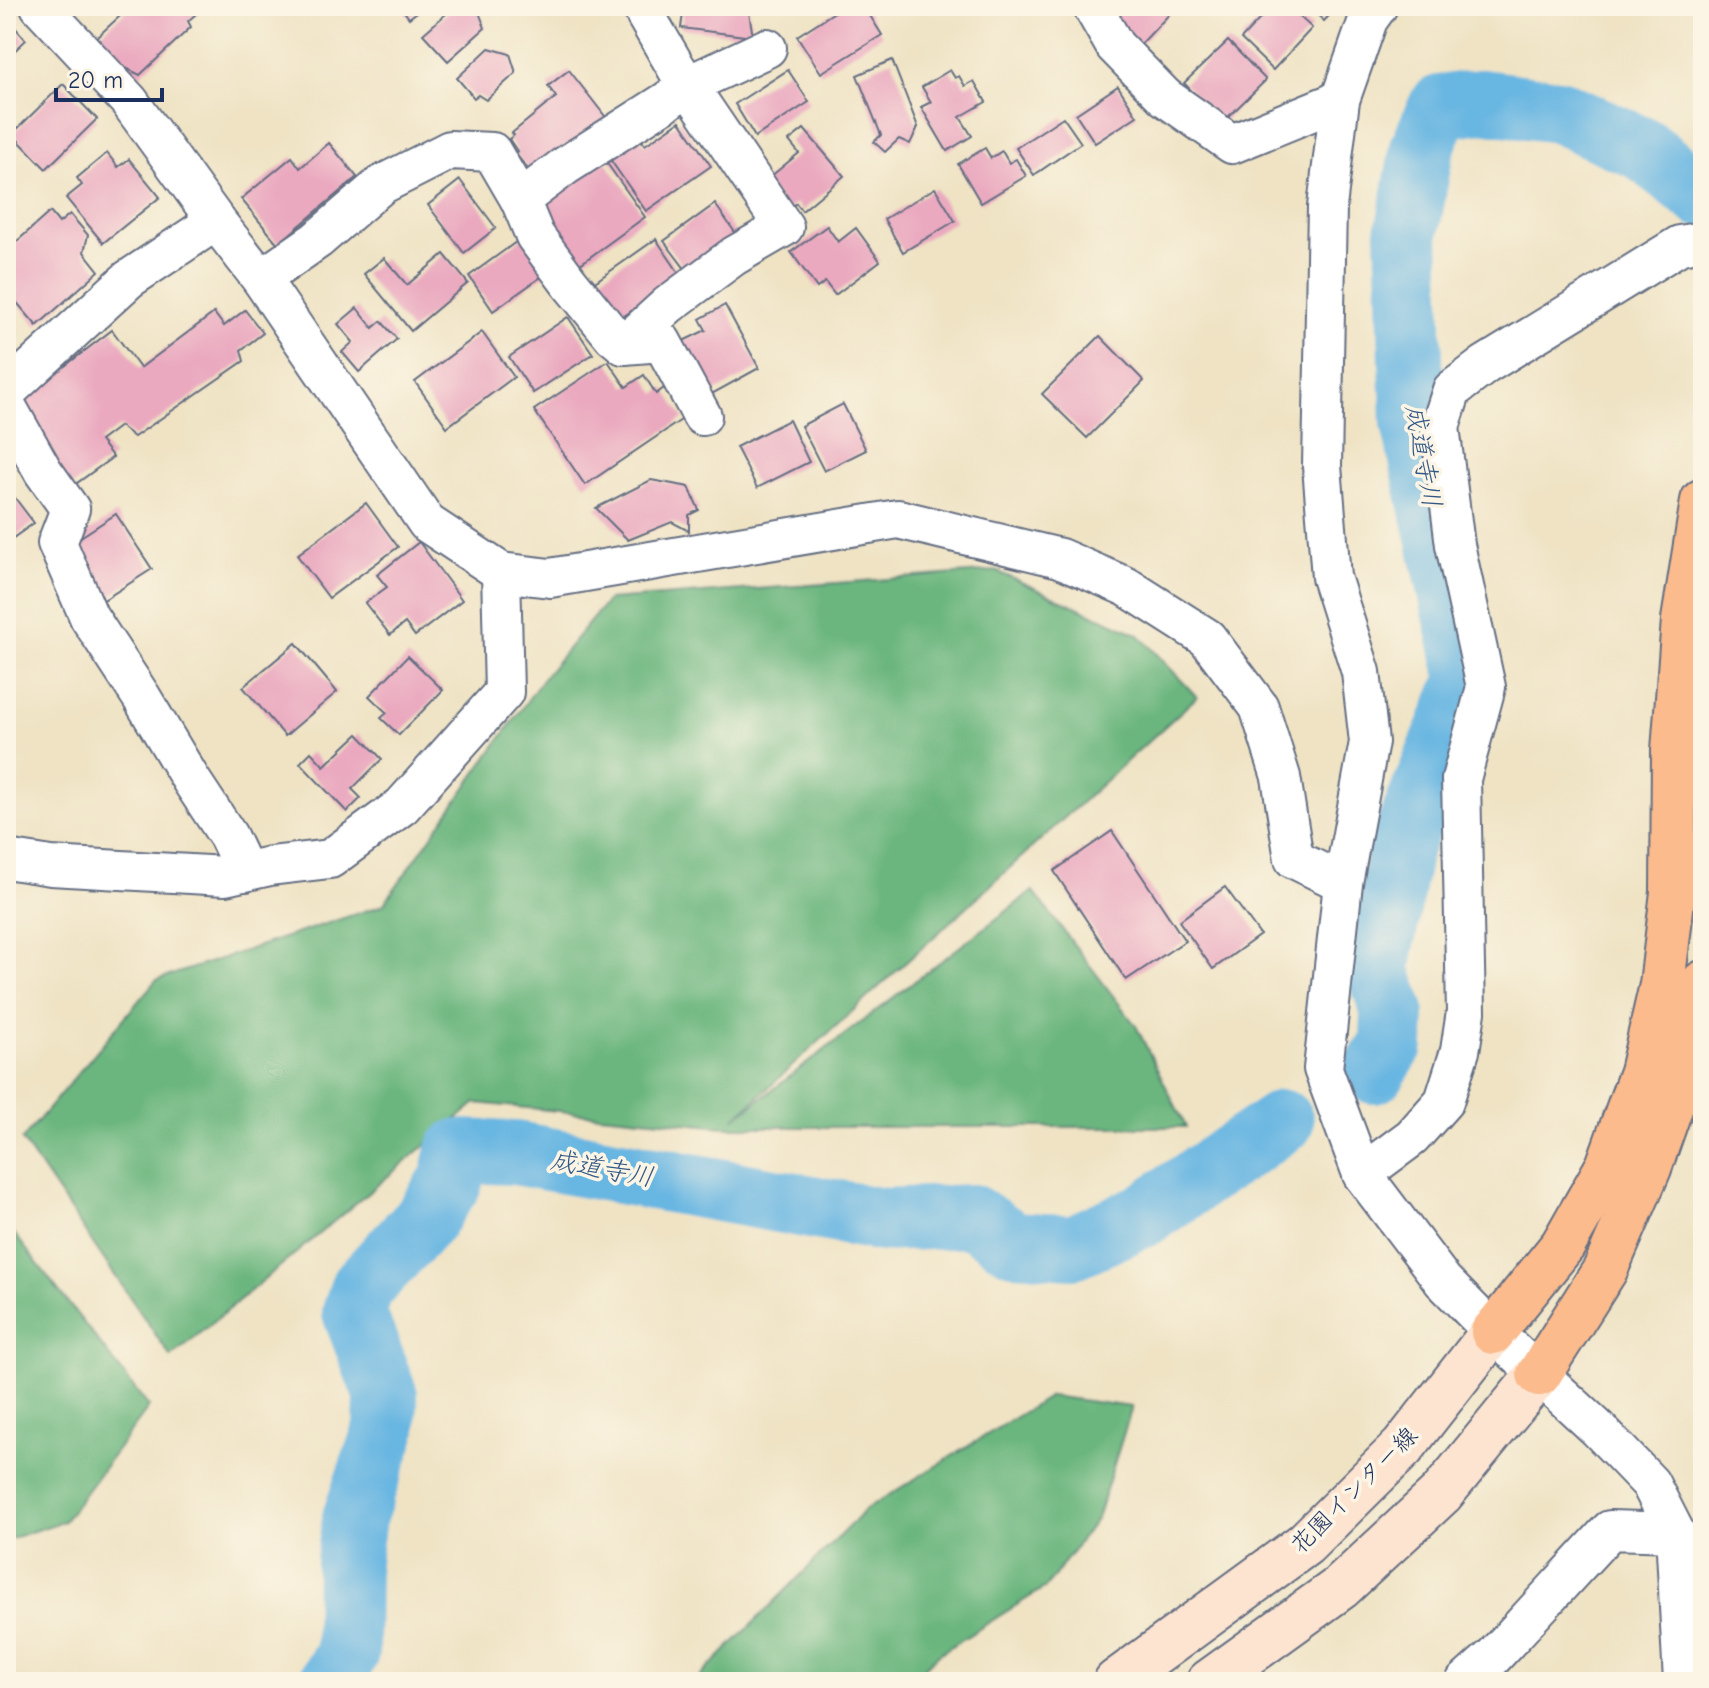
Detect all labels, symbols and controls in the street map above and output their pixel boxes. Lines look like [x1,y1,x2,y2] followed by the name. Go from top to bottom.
[56,52,162,102] scale bar
[68,66,123,94] text: 20 m
[1399,402,1447,510] water label: 成道寺川
[548,1145,656,1193] water label: 成道寺川
[1285,1421,1423,1559] street label: 花園インター線

